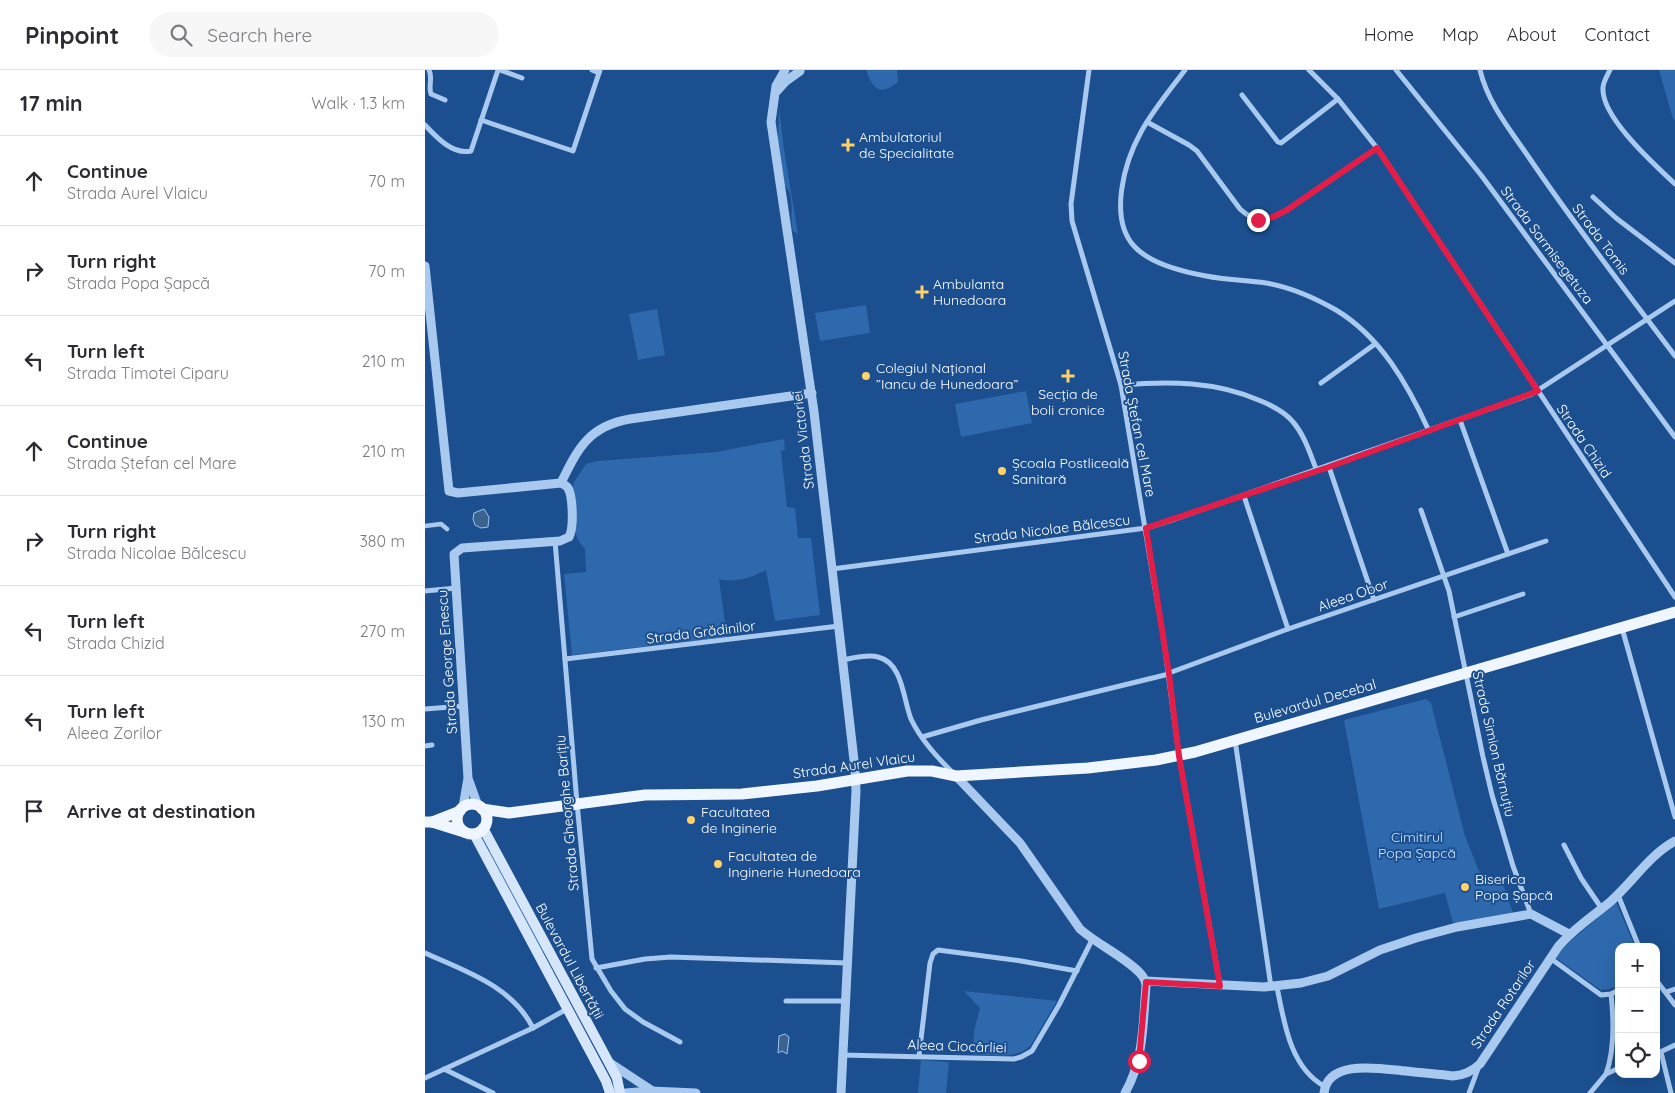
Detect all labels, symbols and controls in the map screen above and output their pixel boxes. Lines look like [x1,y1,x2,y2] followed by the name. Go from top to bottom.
[149,12,499,57] search box
[25,20,119,50] text: Pinpoint
[167,21,195,49] icon: search
[207,23,312,47] text: Search here
[1364,23,1414,46] text: Home
[1442,23,1479,46] text: Map
[1507,23,1557,46] text: About
[1585,23,1650,46] text: Contact
[20,90,82,116] text: 17 min
[311,93,405,113] text: Walk · 1.3 km
[859,128,954,162] place label: Ambulatoriul de Specialitate
[841,138,855,152] marker: Ambulatoriul de Specialitate
[67,159,148,183] text: Continue
[20,167,48,195] icon: ahead
[368,171,405,191] text: 70 m
[1497,182,1597,308] street label: Strada Sarmisegetuza
[67,183,208,203] text: Strada Aurel Vlaicu
[1568,200,1634,278] street label: Strada Tomis
[1247,209,1270,232] route end
[67,249,156,273] text: Turn right
[20,257,48,285] icon: right
[368,261,405,281] text: 70 m
[67,273,210,293] text: Strada Popa Șapcă
[933,275,1006,309] place label: Ambulanta Hunedoara
[915,285,929,299] marker: Ambulanta Hunedoara
[67,339,145,363] text: Turn left
[20,347,48,375] icon: left
[1114,350,1160,499] street label: Strada Ștefan cel Mare
[362,351,405,371] text: 210 m
[876,359,1018,393] place label: Colegiul Național ”Iancu de Hunedoara”
[67,363,229,383] text: Strada Timotei Ciparu
[1061,369,1075,383] marker: Secția de boli cronice
[860,370,872,382] marker: Colegiul Național ”Iancu de Hunedoara”
[1031,385,1105,419] place label: Secția de boli cronice
[788,390,818,490] street label: Strada Victoriei
[1553,401,1615,481] street label: Strada Chizid
[67,429,148,453] text: Continue
[20,437,48,465] icon: ahead
[362,441,405,461] text: 210 m
[67,453,236,473] text: Strada Ștefan cel Mare
[1012,454,1129,488] place label: Școala Postliceală Sanitară
[996,465,1008,477] marker: Școala Postliceală Sanitară
[973,510,1131,548] street label: Strada Nicolae Bălcescu
[67,519,156,543] text: Turn right
[20,527,48,555] icon: right
[359,531,405,551] text: 380 m
[67,543,247,563] text: Strada Nicolae Bălcescu
[1315,574,1391,615] street label: Aleea Obor
[433,589,461,735] street label: Strada George Enescu
[67,609,145,633] text: Turn left
[645,616,757,648] street label: Strada Grădinilor
[20,617,48,645] icon: left
[360,621,405,641] text: 270 m
[67,633,165,653] text: Strada Chizid
[1468,669,1520,819] street label: Strada Simion Bărnuțiu
[1252,675,1378,727] street label: Bulevardul Decebal
[67,699,145,723] text: Turn left
[20,707,48,735] icon: left
[362,711,405,731] text: 130 m
[67,723,162,743] text: Aleea Zorilor
[551,734,583,892] street label: Strada Gheorghe Barițiu
[792,748,916,782] street label: Strada Aurel Vlaicu
[20,797,48,825] icon: arrive
[67,799,256,823] text: Arrive at destination
[701,803,777,837] place label: Facultatea de Inginerie
[685,814,697,826] marker: Facultatea de Inginerie
[1378,828,1456,862] park label: Cimitirul Popa Șapcă
[728,847,861,881] place label: Facultatea de Inginerie Hunedoara
[712,858,724,870] marker: Facultatea de Inginerie Hunedoara
[1475,870,1553,904] place label: Biserica Popa Șapcă
[1459,881,1471,893] marker: Biserica Popa Șapcă
[532,900,608,1022] street label: Bulevardul Libertății
[1615,943,1660,1078] map controls
[1615,943,1660,988] button: +
[1467,956,1540,1052] street label: Strada Rotarilor
[1615,988,1660,1033] button: −
[1615,1033,1660,1078] button: locate
[907,1035,1007,1057] street label: Aleea Ciocârliei
[1128,1050,1151,1073] route start

